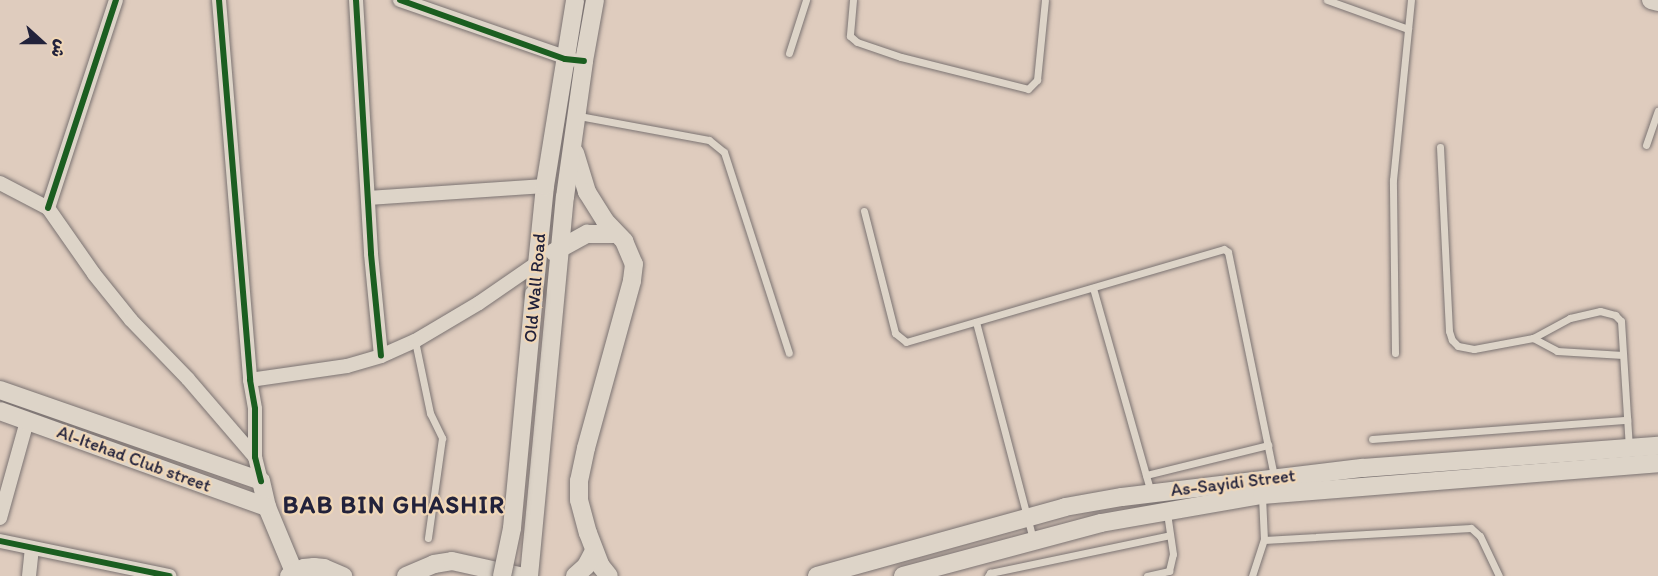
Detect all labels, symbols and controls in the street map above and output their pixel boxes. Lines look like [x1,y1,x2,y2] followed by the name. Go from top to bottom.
[12,12,72,72] north arrow
[47,37,71,60] text: ش
[519,233,551,343] street label: Old Wall Road
[54,421,214,497] street label: Al-Itehad Club street
[1170,465,1296,501] street label: As-Sayidi Street
[284,491,504,519] district label: BAB BIN GHASHIR

